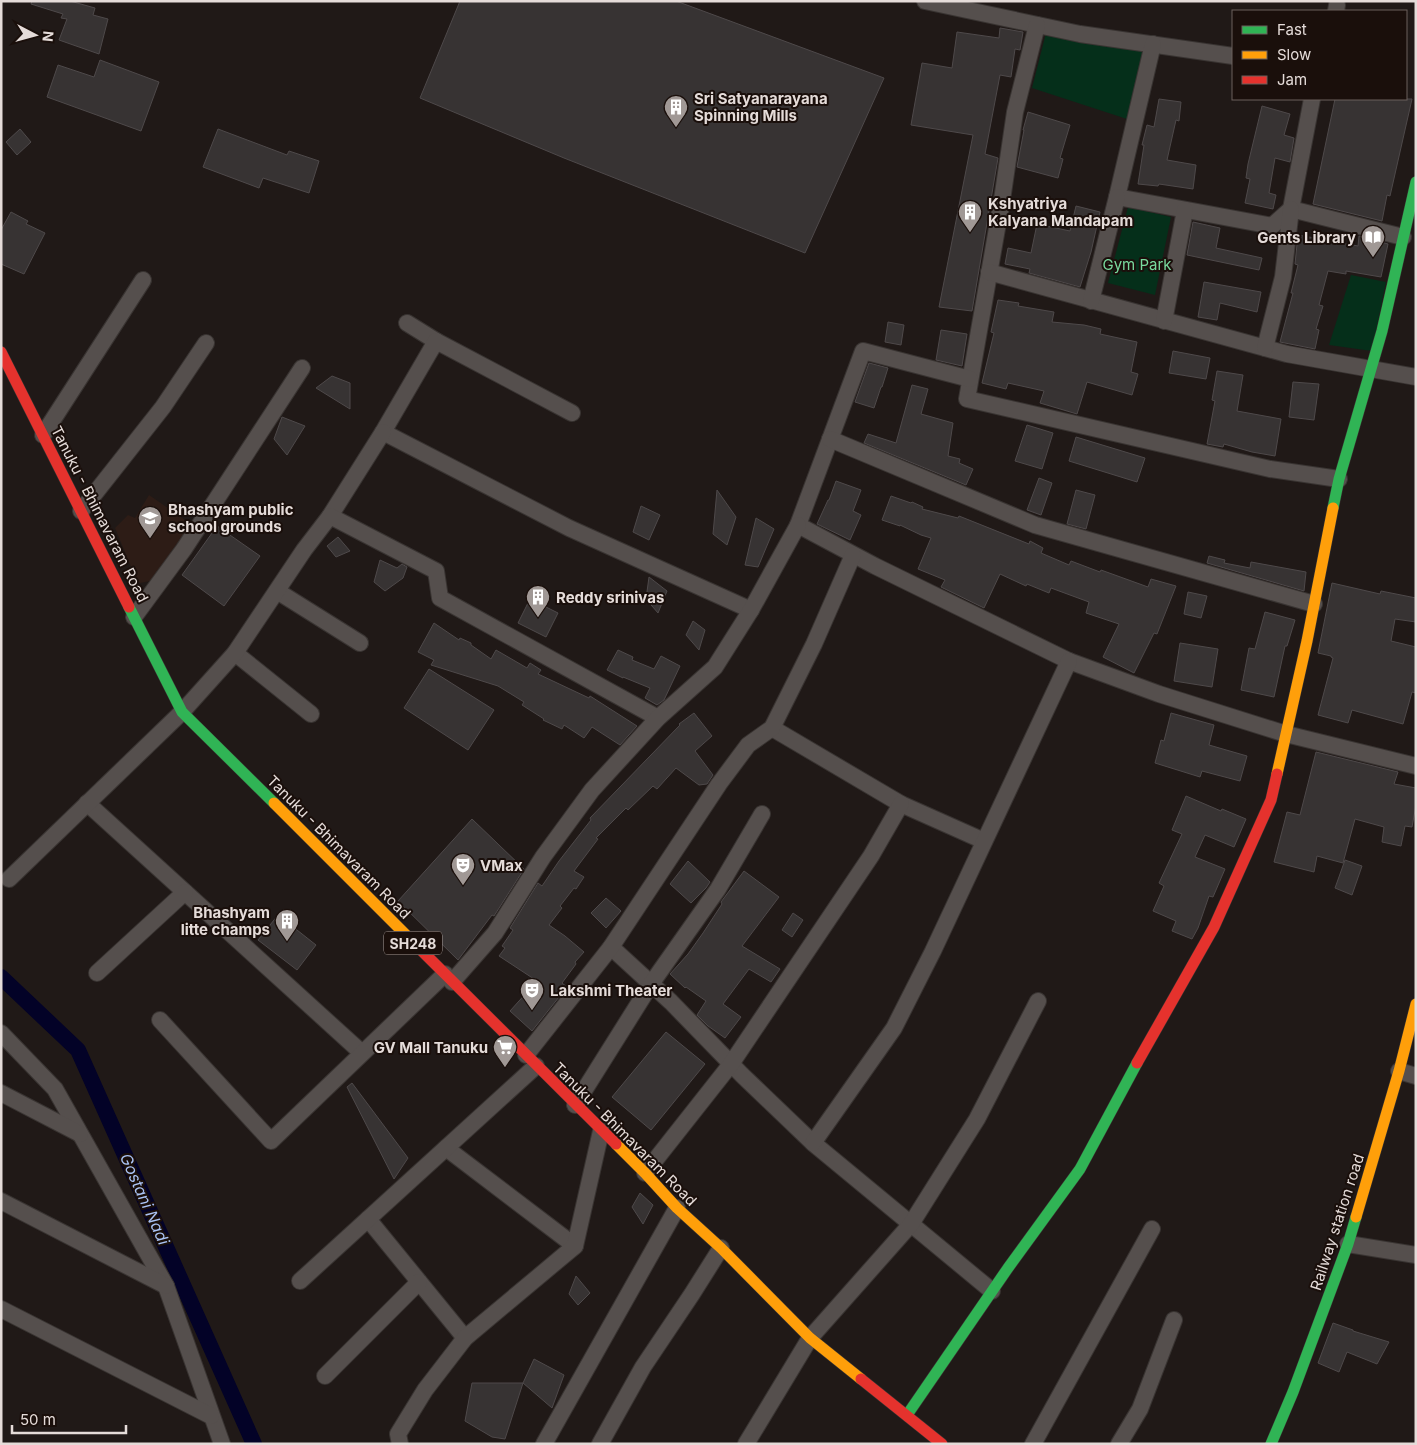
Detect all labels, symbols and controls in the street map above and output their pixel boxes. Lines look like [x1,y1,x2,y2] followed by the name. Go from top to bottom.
[10,10,60,60] north arrow
[1232,10,1407,100] legend
[1277,20,1307,39] text: Fast
[39,30,57,43] text: N
[1277,45,1311,64] text: Slow
[1277,70,1307,89] text: Jam
[694,89,828,125] place label: Sri Satyanarayana Spinning Mills
[663,94,689,128] building icon: Sri Satyanarayana Spinning Mills
[988,194,1133,230] place label: Kshyatriya Kalyana Mandapam
[957,199,983,233] building icon: Kshyatriya Kalyana Mandapam
[1360,224,1386,258] library icon: Gents Library
[1257,228,1356,247] place label: Gents Library
[1102,255,1172,274] park label: Gym Park
[47,423,153,605] street label: Tanuku - Bhimavaram Road
[168,500,294,536] place label: Bhashyam public school grounds
[137,505,163,539] school or university icon: Bhashyam public school grounds
[525,584,551,618] building icon: Reddy srinivas
[556,588,664,607] place label: Reddy srinivas
[263,771,415,923] street label: Tanuku - Bhimavaram Road
[450,852,476,886] theatre icon: VMax
[480,856,523,875] place label: VMax
[181,903,270,939] place label: Bhashyam litte champs
[274,908,300,942] building icon: Bhashyam litte champs
[384,931,442,954] road number: SH248
[519,977,545,1011] theatre icon: Lakshmi Theater
[550,981,672,1000] place label: Lakshmi Theater
[492,1034,518,1068] supermarket icon: GV Mall Tanuku
[374,1038,488,1057] place label: GV Mall Tanuku
[549,1058,701,1210] street label: Tanuku - Bhimavaram Road
[116,1150,175,1249] water label: Gostani Nadi
[1306,1151,1368,1293] street label: Railway station road
[12,1402,126,1434] scale bar
[20,1410,56,1429] text: 50 m

